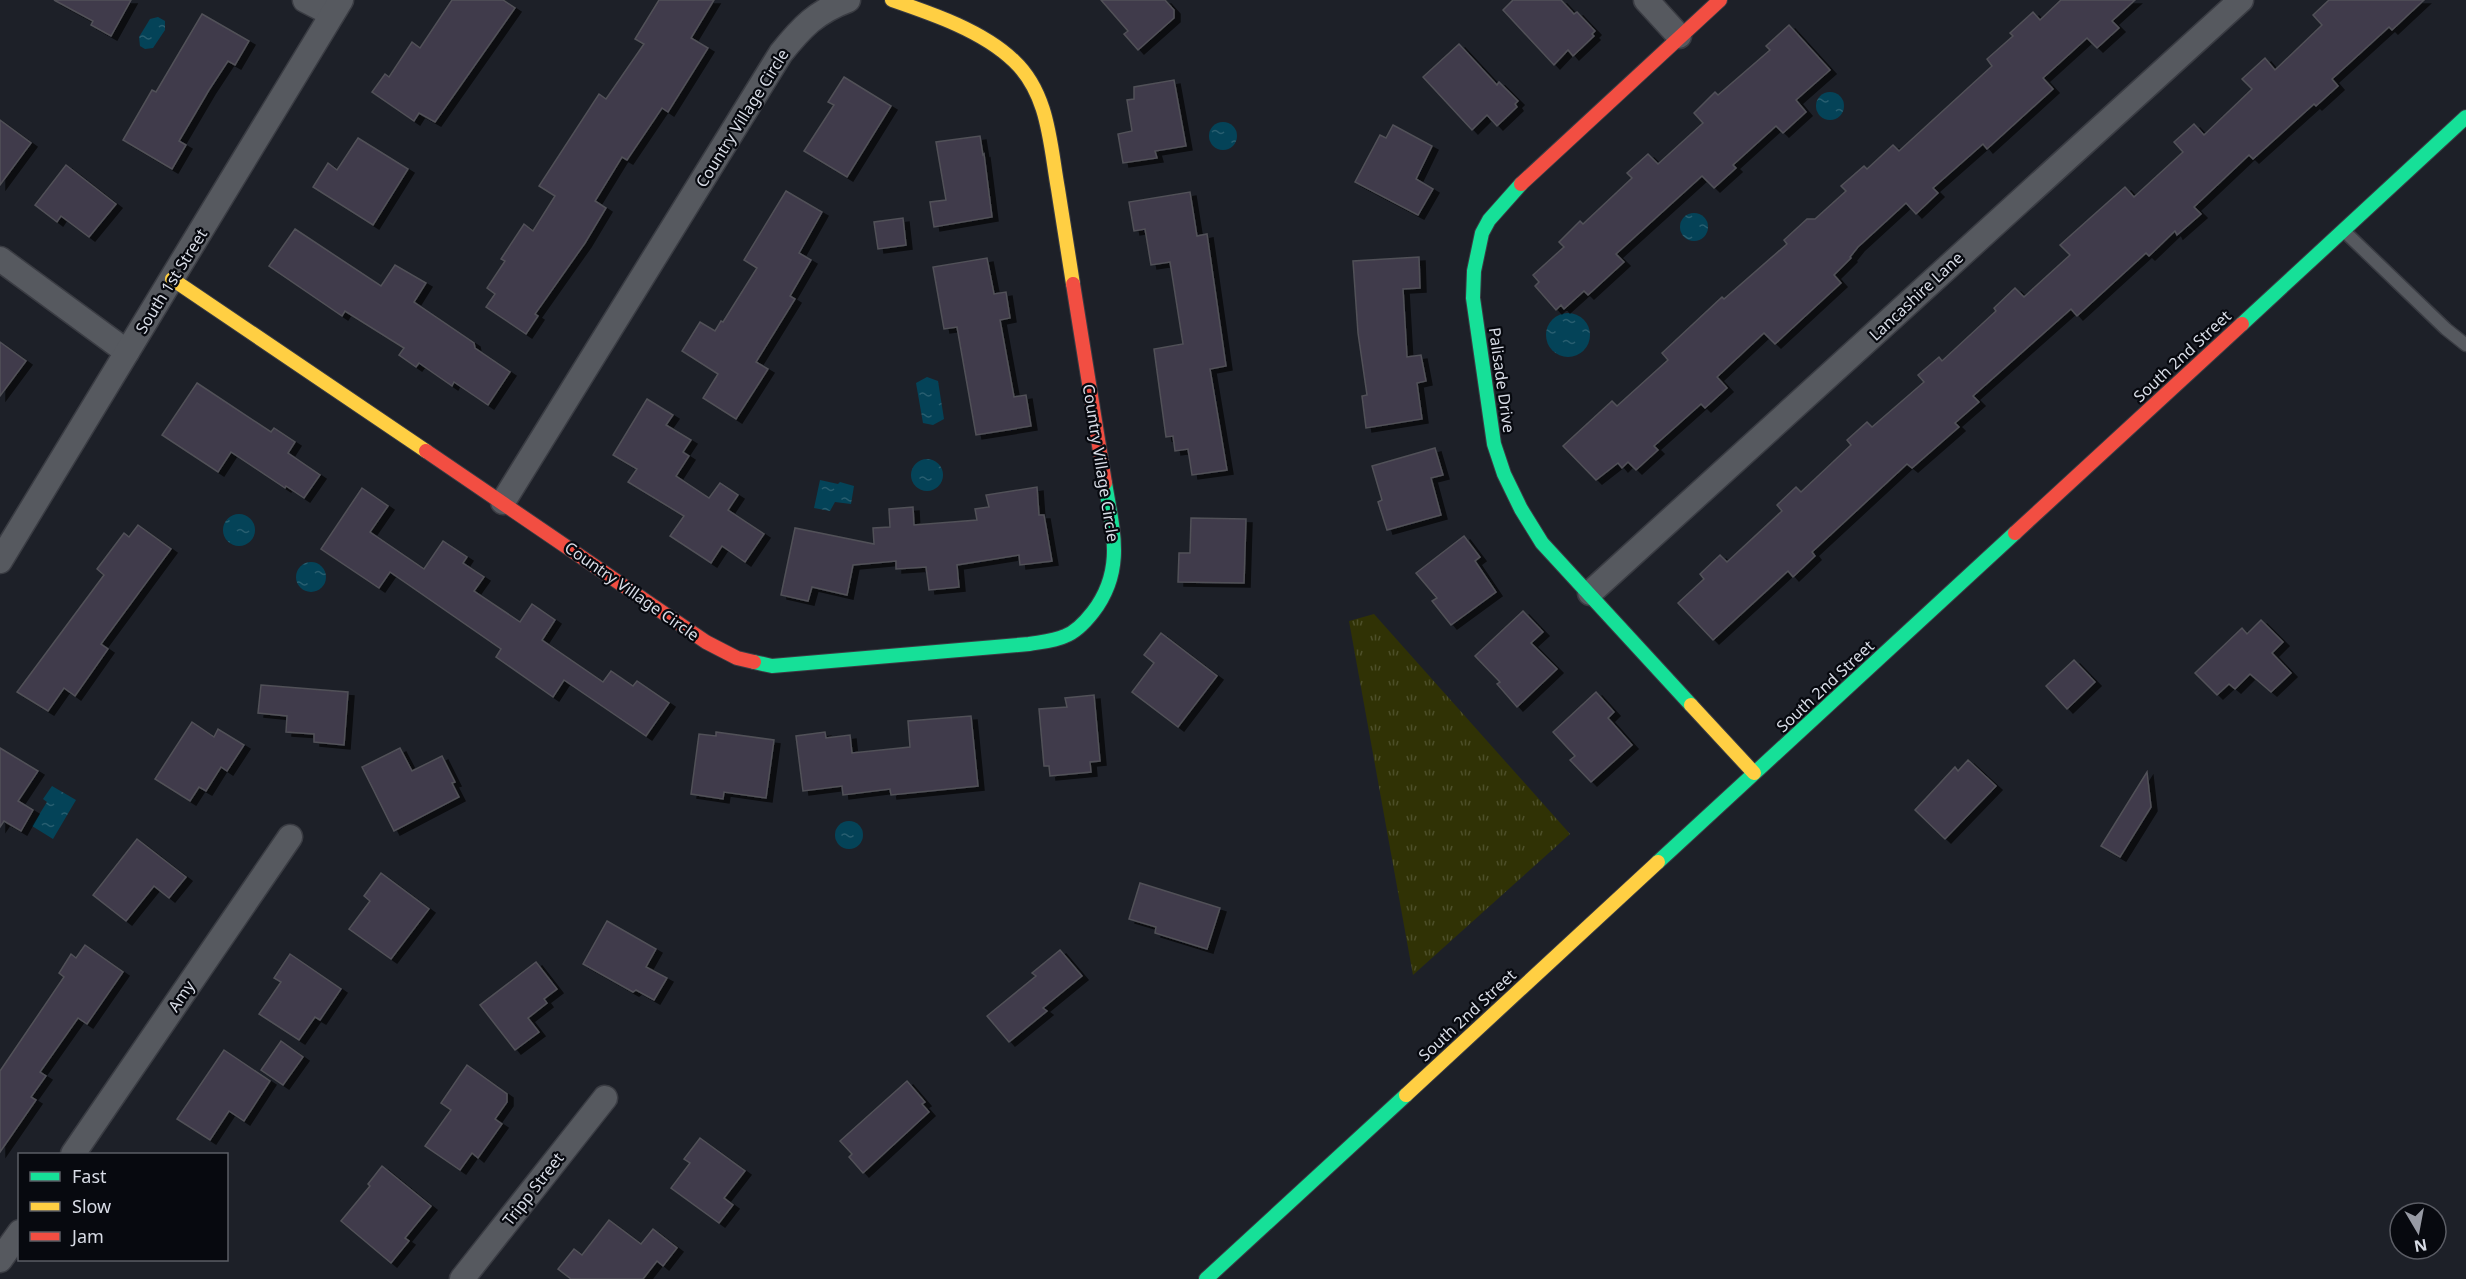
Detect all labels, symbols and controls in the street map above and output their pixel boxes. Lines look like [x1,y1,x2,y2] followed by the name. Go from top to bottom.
[690,44,794,192] street label: Country Village Circle
[130,224,212,338] street label: South 1st Street
[1864,247,1968,345] street label: Lancashire Lane
[2128,305,2236,407] street label: South 2nd Street
[1484,326,1520,434] street label: Palisade Drive
[1078,382,1124,544] street label: Country Village Circle
[560,536,704,646] street label: Country Village Circle
[1771,635,1879,737] street label: South 2nd Street
[1413,964,1521,1066] street label: South 2nd Street
[163,975,200,1016] street label: Amy
[497,1148,569,1230] street label: Tripp Street
[18,1153,228,1261] legend
[72,1164,107,1188] text: Fast
[72,1194,111,1218] text: Slow
[2388,1201,2448,1261] north arrow
[70,1224,104,1248] text: Jam
[2412,1234,2429,1258] text: N

